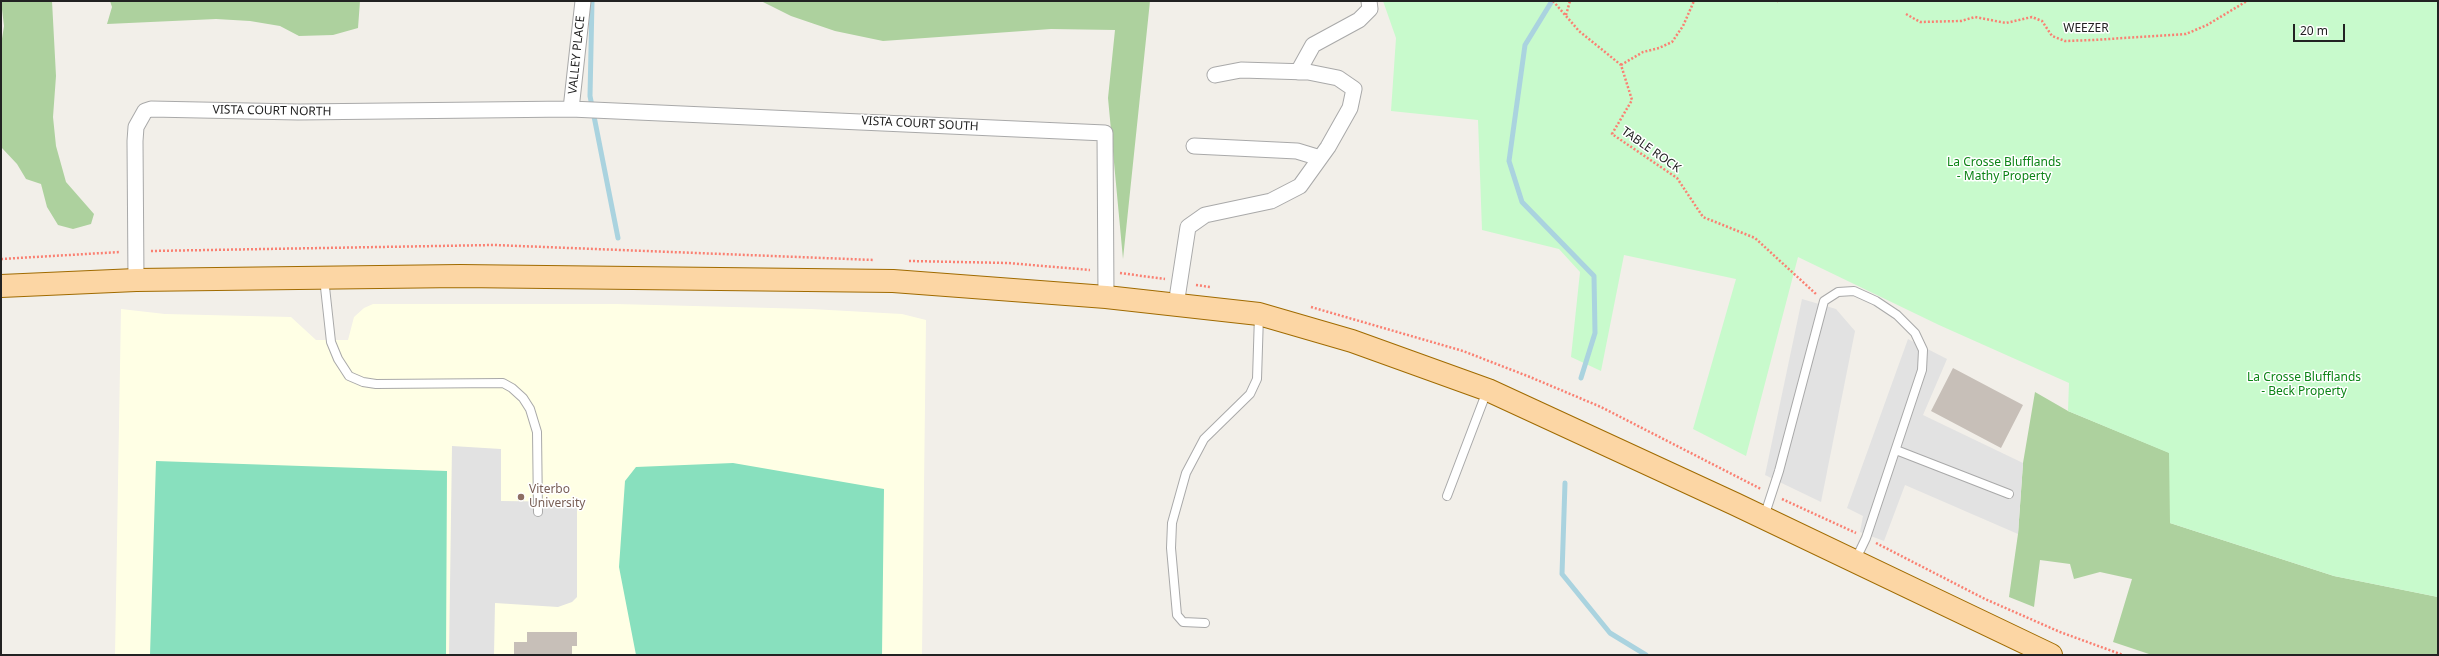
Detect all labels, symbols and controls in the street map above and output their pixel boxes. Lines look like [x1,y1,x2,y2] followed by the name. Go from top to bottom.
[566,15,588,95] street label: VALLEY PLACE
[2295,16,2347,42] scale bar
[2063,22,2109,36] street label: WEEZER
[2300,22,2328,39] text: 20 m
[213,103,331,119] street label: VISTA COURT NORTH
[861,114,979,134] street label: VISTA COURT SOUTH
[1619,124,1683,176] street label: TABLE ROCK
[1947,156,2061,184] park label: La Crosse Blufflands - Mathy Property
[2247,371,2361,399] park label: La Crosse Blufflands - Beck Property
[529,483,585,511] place label: Viterbo University
[516,492,526,502] marker: Viterbo University

